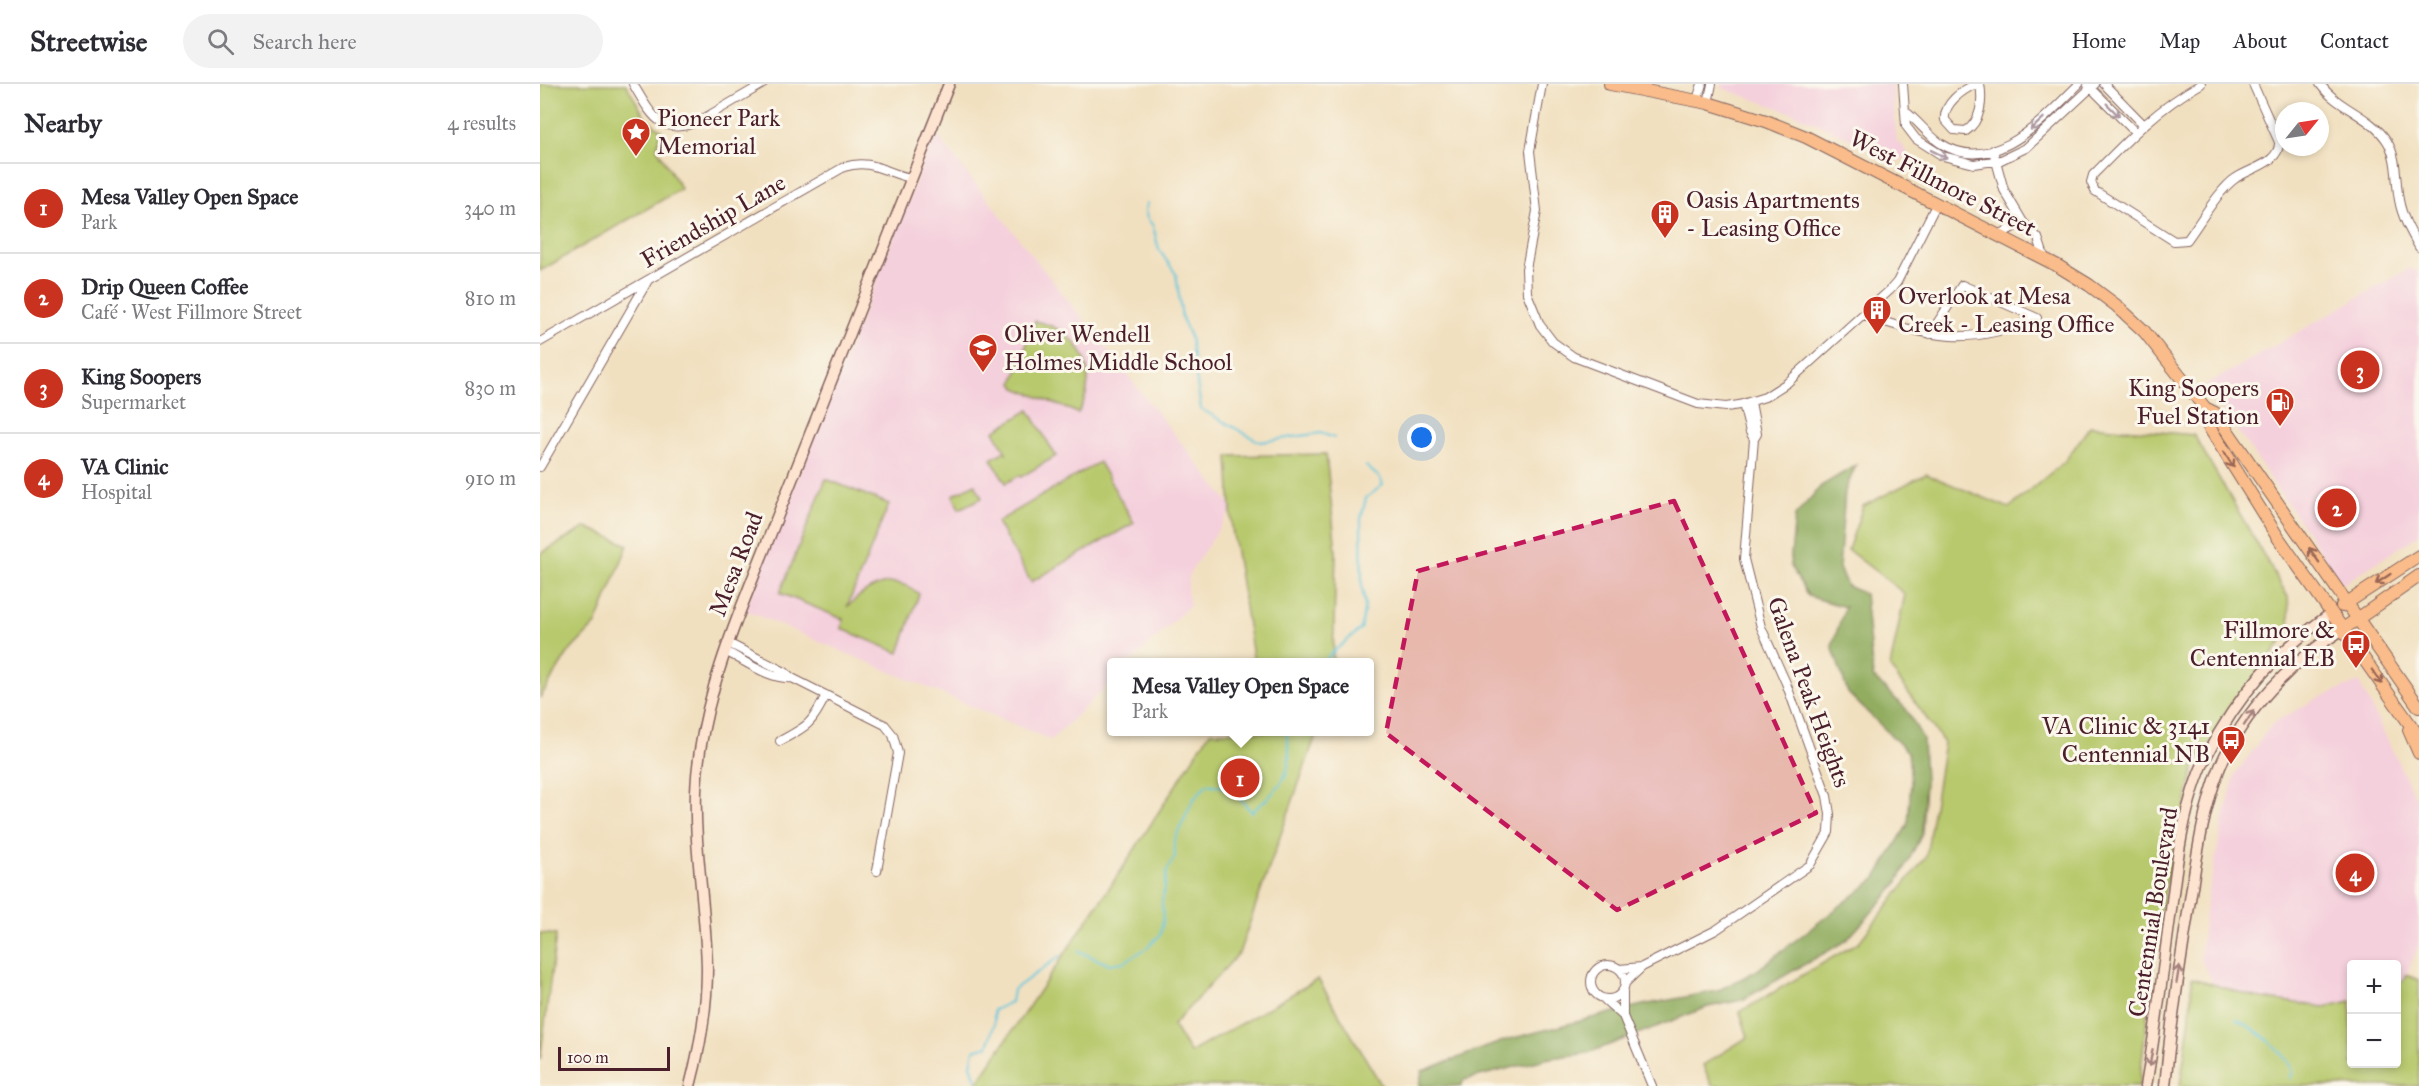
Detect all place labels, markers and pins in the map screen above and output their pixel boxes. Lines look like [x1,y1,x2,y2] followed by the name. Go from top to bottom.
[657,103,781,161] place label: Pioneer Park Memorial
[620,116,652,158] place icon: Pioneer Park Memorial
[1686,185,1860,243] place label: Oasis Apartments - Leasing Office
[1649,198,1681,240] building icon: Oasis Apartments - Leasing Office
[1898,281,2114,339] place label: Overlook at Mesa Creek - Leasing Office
[1861,294,1893,336] building icon: Overlook at Mesa Creek - Leasing Office
[1004,319,1233,377] place label: Oliver Wendell Holmes Middle School
[967,332,999,374] school or university icon: Oliver Wendell Holmes Middle School
[2340,348,2380,392] pin: 3
[2128,373,2259,431] place label: King Soopers Fuel Station
[2264,386,2296,428] fuel station icon: King Soopers Fuel Station
[2318,486,2356,530] pin: 2
[2190,615,2335,673] place label: Fillmore & Centennial EB
[2340,628,2372,670] bus stop icon: Fillmore & Centennial EB
[2041,711,2210,769] place label: VA Clinic & 3141 Centennial NB
[2215,724,2247,766] bus stop icon: VA Clinic & 3141 Centennial NB
[1220,756,1260,800] pin: 1
[2336,850,2374,896] pin: 4

